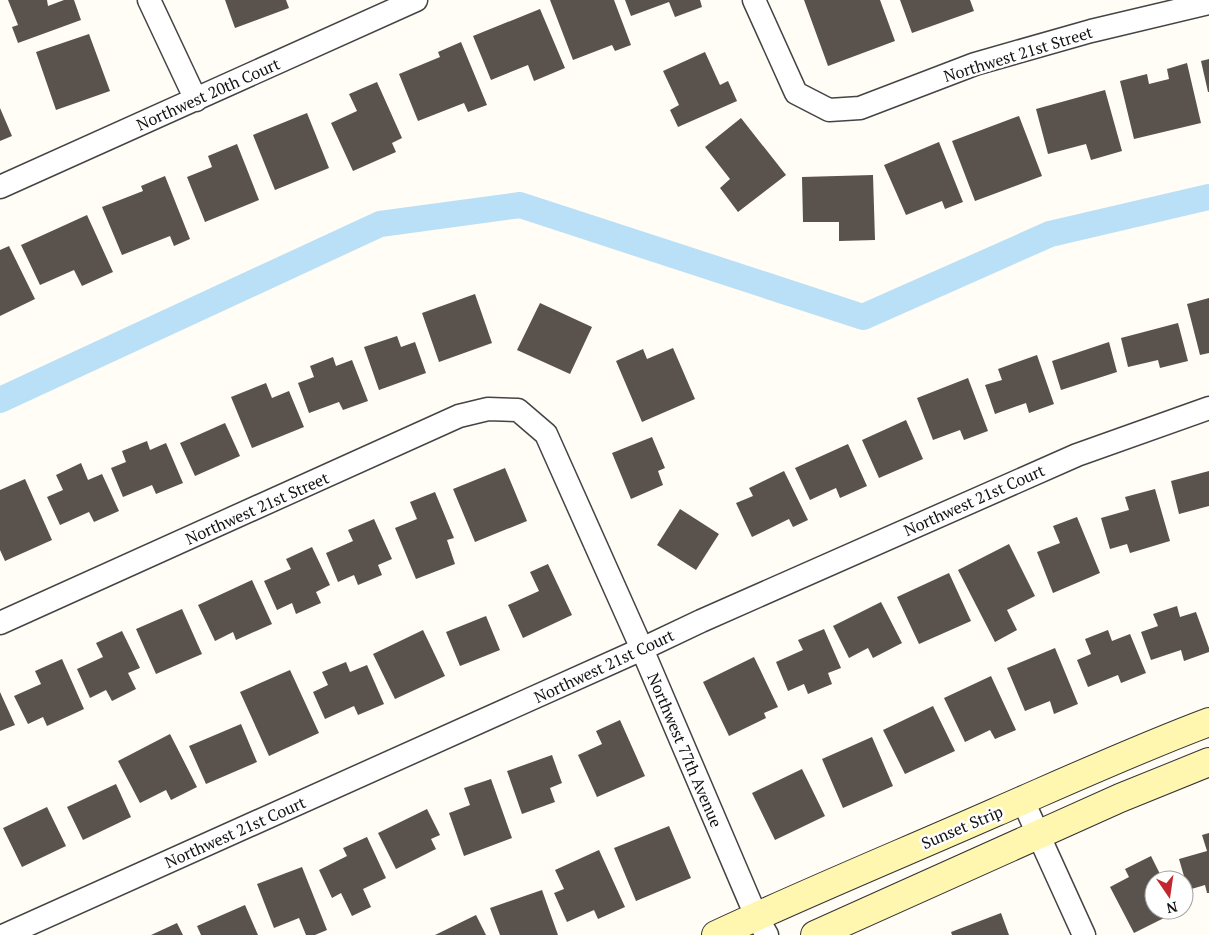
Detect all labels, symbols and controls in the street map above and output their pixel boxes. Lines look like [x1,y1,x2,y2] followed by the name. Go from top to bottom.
[941,21,1095,87] street label: Northwest 21st Street
[133,52,283,135] street label: Northwest 20th Court
[900,459,1048,541] street label: Northwest 21st Court
[182,466,332,550] street label: Northwest 21st Street
[530,624,678,708] street label: Northwest 21st Court
[642,669,728,831] street label: Northwest 77th Avenue
[161,791,309,873] street label: Northwest 21st Court
[918,800,1006,854] street label: Sunset Strip
[1144,870,1194,920] north arrow
[1164,898,1179,919] text: N

